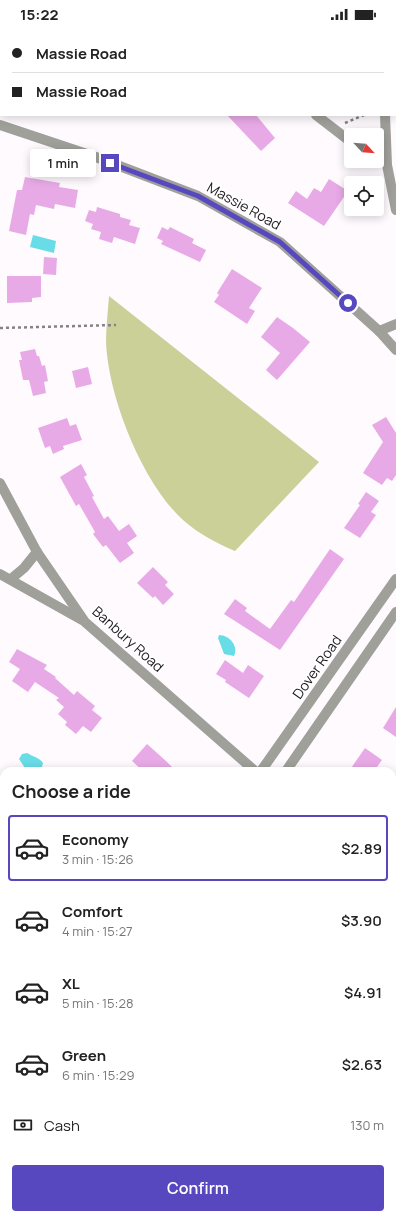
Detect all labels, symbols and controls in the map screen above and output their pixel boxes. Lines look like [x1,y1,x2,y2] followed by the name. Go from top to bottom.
[20,4,58,25] text: 15:22
[36,43,127,64] text: Massie Road
[36,81,127,102] text: Massie Road
[344,128,384,168] north arrow
[344,128,384,216] map controls
[30,149,96,177] callout: 1 min
[48,154,79,172] text: 1 min
[101,154,119,172] route end
[344,176,384,216] button: locate
[204,177,285,234] street label: Massie Road
[339,294,357,312] route start
[89,602,168,676] street label: Banbury Road
[288,631,345,702] street label: Dover Road
[12,779,131,803] text: Choose a ride
[62,829,129,850] text: Economy
[14,830,50,866] icon: car
[341,838,382,859] text: $2.89
[62,850,134,868] text: 3 min · 15:26
[62,901,123,922] text: Comfort
[14,902,50,938] icon: car
[341,910,382,931] text: $3.90
[62,922,133,940] text: 4 min · 15:27
[62,973,80,994] text: XL
[14,974,50,1010] icon: car
[344,982,382,1003] text: $4.91
[62,994,133,1012] text: 5 min · 15:28
[62,1045,106,1066] text: Green
[14,1046,50,1082] icon: car
[342,1054,382,1075] text: $2.63
[62,1066,135,1084] text: 6 min · 15:29
[12,1114,34,1136] icon: cash
[44,1115,80,1136] text: Cash
[350,1116,384,1134] text: 130 m
[12,1165,384,1211] button: Confirm

